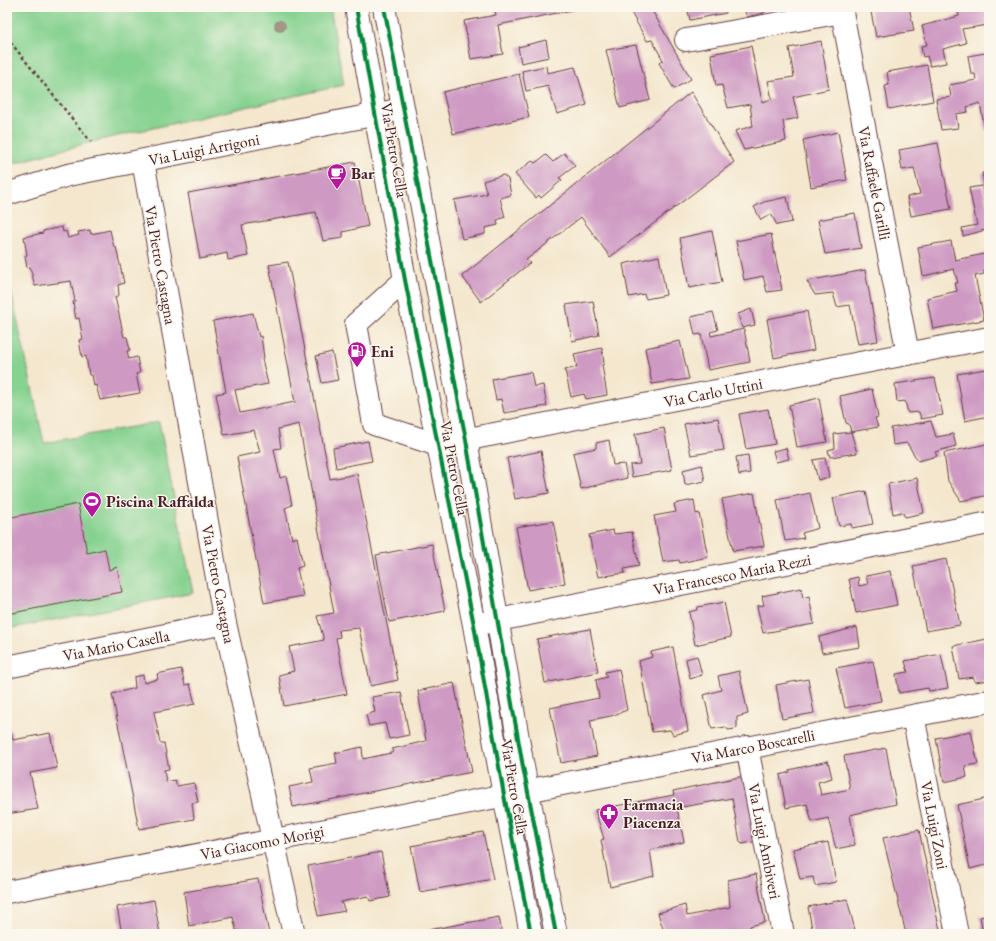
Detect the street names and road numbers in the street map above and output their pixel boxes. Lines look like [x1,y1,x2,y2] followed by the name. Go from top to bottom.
[376,101,413,200] street label: Via Pietro Cella
[853,124,896,242] street label: Via Raffaele Garilli
[147,128,261,171] street label: Via Luigi Arrigoni
[140,204,181,327] street label: Via Pietro Castagna
[662,373,764,412] street label: Via Carlo Uttini
[435,419,474,518] street label: Via Pietro Cella
[197,523,240,646] street label: Via Pietro Castagna
[651,549,813,600] street label: Via Francesco Maria Rezzi
[61,625,172,666] street label: Via Mario Casella
[690,724,817,769] street label: Via Marco Boscarelli
[496,738,533,837] street label: Via Pietro Cella
[916,779,953,871] street label: Via Luigi Zoni
[743,781,786,901] street label: Via Luigi Ambiveri
[198,820,326,865] street label: Via Giacomo Morigi

